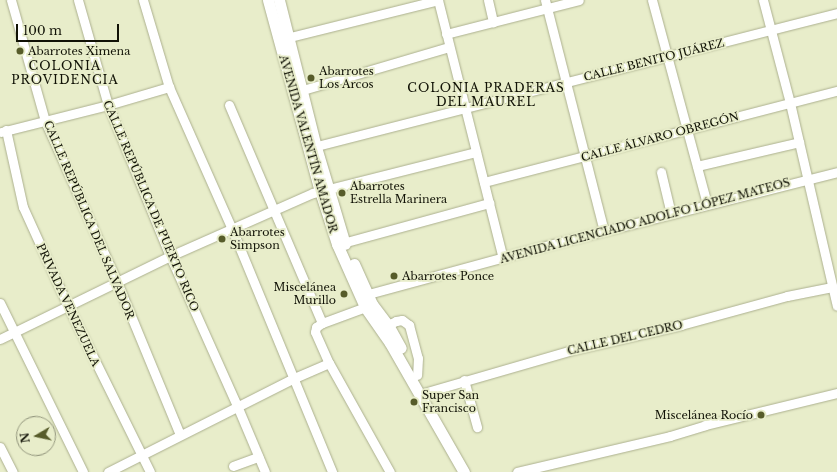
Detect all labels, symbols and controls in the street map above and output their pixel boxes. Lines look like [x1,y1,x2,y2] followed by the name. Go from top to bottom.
[18,16,121,42] scale bar
[23,23,62,38] text: 100 m
[582,36,726,84] street label: CALLE BENITO JUÁREZ
[28,44,130,58] place label: Abarrotes Ximena
[15,46,25,56] marker: Abarrotes Ximena
[276,53,340,235] street label: AVENIDA VALENTÍN AMADOR
[11,59,119,87] district label: COLONIA PROVIDENCIA
[319,65,374,91] place label: Abarrotes Los Arcos
[306,73,316,83] marker: Abarrotes Los Arcos
[407,81,565,109] district label: COLONIA PRADERAS DEL MAUREL
[100,98,202,314] street label: CALLE REPÚBLICA DE PUERTO RICO
[579,109,741,165] street label: CALLE ÁLVARO OBREGÓN
[41,118,137,322] street label: CALLE REPÚBLICA DEL SALVADOR
[498,176,792,266] street label: AVENIDA LICENCIADO ADOLFO LÓPEZ MATEOS
[350,180,447,206] place label: Abarrotes Estrella Marinera
[337,188,347,198] marker: Abarrotes Estrella Marinera
[230,226,285,252] place label: Abarrotes Simpson
[217,234,227,244] marker: Abarrotes Simpson
[33,241,103,369] street label: PRIVADA VENEZUELA
[402,269,494,283] place label: Abarrotes Ponce
[389,271,399,281] marker: Abarrotes Ponce
[273,281,336,307] place label: Miscelánea Murillo
[339,289,349,299] marker: Miscelánea Murillo
[566,318,684,358] street label: CALLE DEL CEDRO
[422,389,479,415] place label: Super San Francisco
[409,397,419,407] marker: Super San Francisco
[655,408,753,422] place label: Miscelánea Rocío
[756,410,766,420] marker: Miscelánea Rocío
[16,416,56,456] north arrow
[17,432,33,444] text: N

